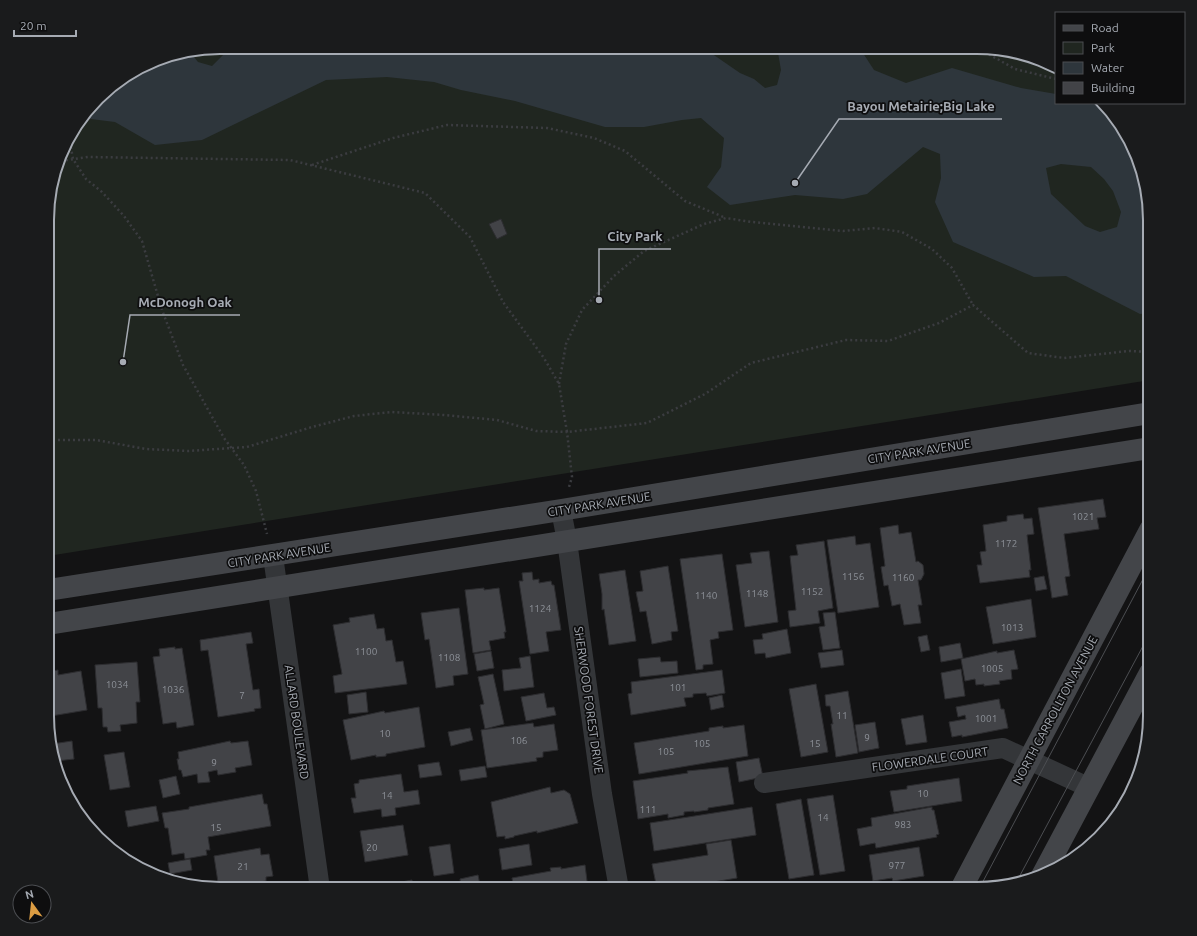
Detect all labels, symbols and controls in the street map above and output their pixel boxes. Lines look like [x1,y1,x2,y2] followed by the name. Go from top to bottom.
[14,12,76,38] scale bar
[1055,12,1185,104] legend
[20,19,47,32] text: 20 m
[1091,21,1119,34] text: Road
[1091,41,1115,54] text: Park
[1091,61,1124,74] text: Water
[1091,81,1135,94] text: Building
[839,94,1002,119] callout: Bayou Metairie;Big Lake
[847,99,995,114] text: Bayou Metairie;Big Lake
[599,224,671,249] callout: City Park
[607,229,663,243] text: City Park
[130,290,240,315] callout: McDonogh Oak
[138,295,233,309] text: McDonogh Oak
[867,436,972,466] street label: CITY PARK AVENUE
[547,489,652,519] street label: CITY PARK AVENUE
[1072,511,1094,522] house number: 1021
[995,538,1017,549] house number: 1172
[227,540,332,570] street label: CITY PARK AVENUE
[842,571,865,582] house number: 1156
[892,572,915,583] house number: 1160
[801,586,823,597] house number: 1152
[746,588,769,599] house number: 1148
[695,590,718,601] house number: 1140
[529,603,552,614] house number: 1124
[1001,622,1023,633] house number: 1013
[572,625,606,775] street label: SHERWOOD FOREST DRIVE
[1010,633,1100,786] street label: NORTH CARROLLTON AVENUE
[355,646,378,657] house number: 1100
[438,652,461,663] house number: 1108
[981,663,1003,674] house number: 1005
[283,664,311,780] street label: ALLARD BOULEVARD
[106,679,129,690] house number: 1034
[670,682,686,693] house number: 101
[162,684,185,695] house number: 1036
[239,690,245,701] house number: 7
[836,710,848,721] house number: 11
[975,713,997,724] house number: 1001
[379,728,391,739] house number: 10
[864,732,870,743] house number: 9
[511,735,528,746] house number: 106
[694,738,710,749] house number: 105
[809,738,821,749] house number: 15
[871,744,989,774] street label: FLOWERDALE COURT
[658,746,674,757] house number: 105
[211,757,217,768] house number: 9
[917,788,929,799] house number: 10
[381,790,393,801] house number: 14
[640,804,656,815] house number: 111
[817,812,829,823] house number: 14
[895,819,911,830] house number: 983
[210,822,222,833] house number: 15
[366,842,378,853] house number: 20
[889,860,905,871] house number: 977
[237,861,249,872] house number: 21
[12,884,52,924] north arrow
[24,887,35,901] text: N

